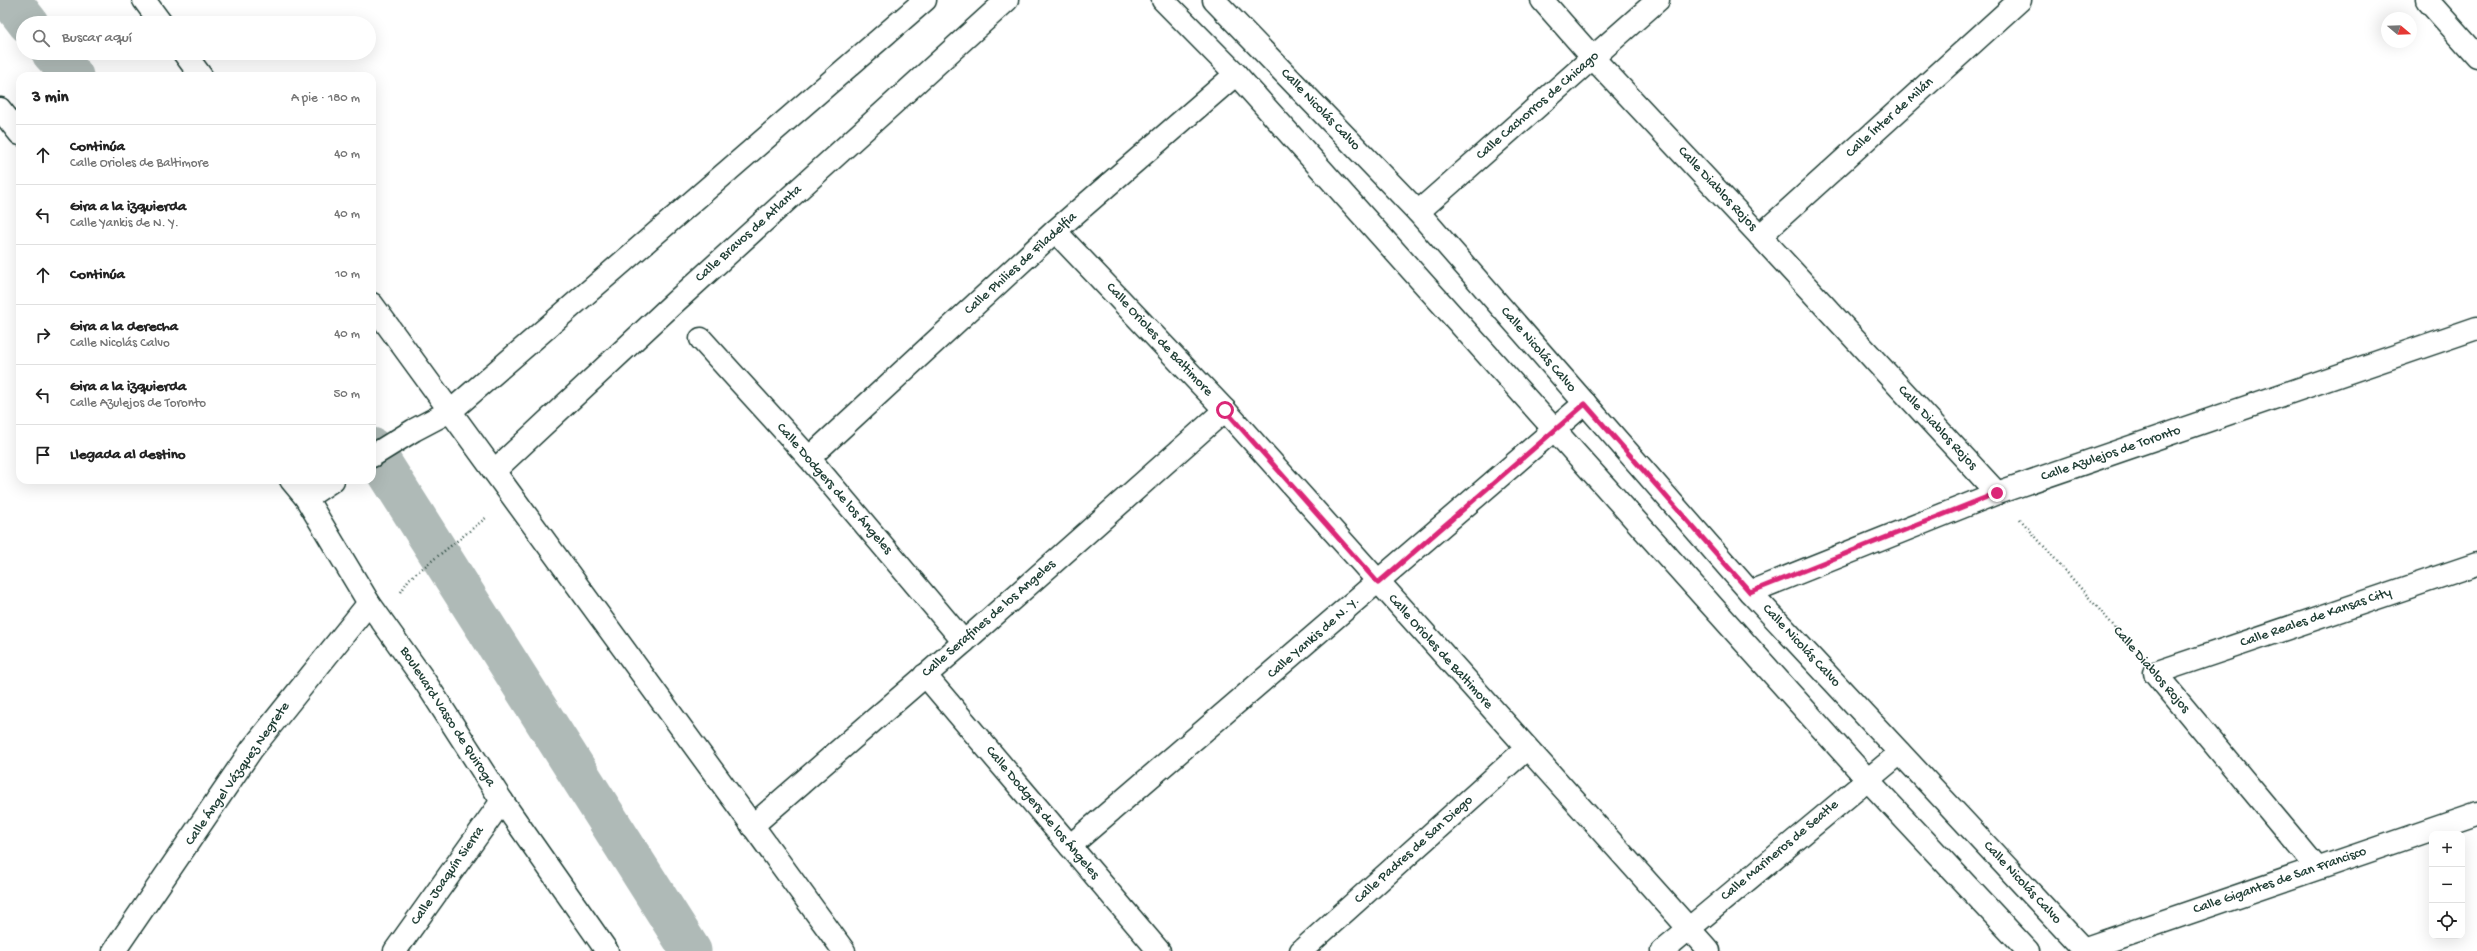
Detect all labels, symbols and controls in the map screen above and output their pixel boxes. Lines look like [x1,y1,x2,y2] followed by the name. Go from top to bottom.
[2381,12,2417,48] north arrow
[16,16,376,60] search box
[30,27,52,49] icon: search
[62,29,132,47] text: Buscar aquí
[1473,48,1603,164] street label: Calle Cachorros de Chicago
[1277,65,1363,155] street label: Calle Nicolás Calvo
[1843,74,1938,162] street label: Calle Ínter de Milán
[32,88,69,108] text: 3 min
[291,91,360,106] text: A pie · 180 m
[70,138,125,156] text: Continúa
[1674,143,1761,235] street label: Calle Diablos Rojos
[32,144,54,166] icon: ahead
[334,147,360,162] text: 40 m
[70,156,209,171] text: Calle Orioles de Baltimore
[692,181,807,286] street label: Calle Bravos de Atlanta
[70,198,186,216] text: Gira a la izquierda
[32,204,54,226] icon: left
[334,207,360,222] text: 40 m
[961,208,1082,319] street label: Calle Philies de Filadelfia
[70,216,179,231] text: Calle Yankis de N. Y.
[32,264,54,286] icon: ahead
[70,266,125,284] text: Continúa
[335,267,360,282] text: 10 m
[1102,280,1217,401] street label: Calle Orioles de Baltimore
[1496,304,1580,396] street label: Calle Nicolás Calvo
[70,318,178,336] text: Gira a la derecha
[32,324,54,346] icon: right
[334,327,360,342] text: 40 m
[70,336,170,351] text: Calle Nicolás Calvo
[70,378,186,396] text: Gira a la izquierda
[1894,382,1981,474] street label: Calle Diablos Rojos
[32,384,54,406] icon: left
[333,387,360,402] text: 50 m
[70,396,206,411] text: Calle Azulejos de Toronto
[1216,401,1234,419] route start
[772,420,896,559] street label: Calle Dodgers de los Ángeles
[2039,422,2183,486] street label: Calle Azulejos de Toronto
[32,444,54,466] icon: arrive
[70,446,186,464] text: Llegada al destino
[1988,484,2006,502] route end
[919,556,1060,682] street label: Calle Serafines de los Angeles
[2238,584,2394,652] street label: Calle Reales de Kansas City
[1384,591,1497,714] street label: Calle Orioles de Baltimore
[1264,593,1364,683] street label: Calle Yankis de N. Y.
[1758,601,1844,691] street label: Calle Nicolás Calvo
[2109,623,2194,717] street label: Calle Diablos Rojos
[395,643,499,791] street label: Boulevard Vasco de Quiroga
[182,698,295,849] street label: Calle Ángel Vázquez Negrete
[981,743,1103,884] street label: Calle Dodgers de los Ángeles
[1351,792,1477,908] street label: Calle Padres de San Diego
[1718,796,1843,905] street label: Calle Marineros de Seatle
[408,822,489,929] street label: Calle Joaquín Sierra
[2429,831,2465,939] map controls
[2429,831,2465,867] button: +
[1979,838,2065,928] street label: Calle Nicolás Calvo
[2191,843,2369,919] street label: Calle Gigantes de San Francisco
[2429,867,2465,903] button: −
[2429,903,2465,939] button: locate

